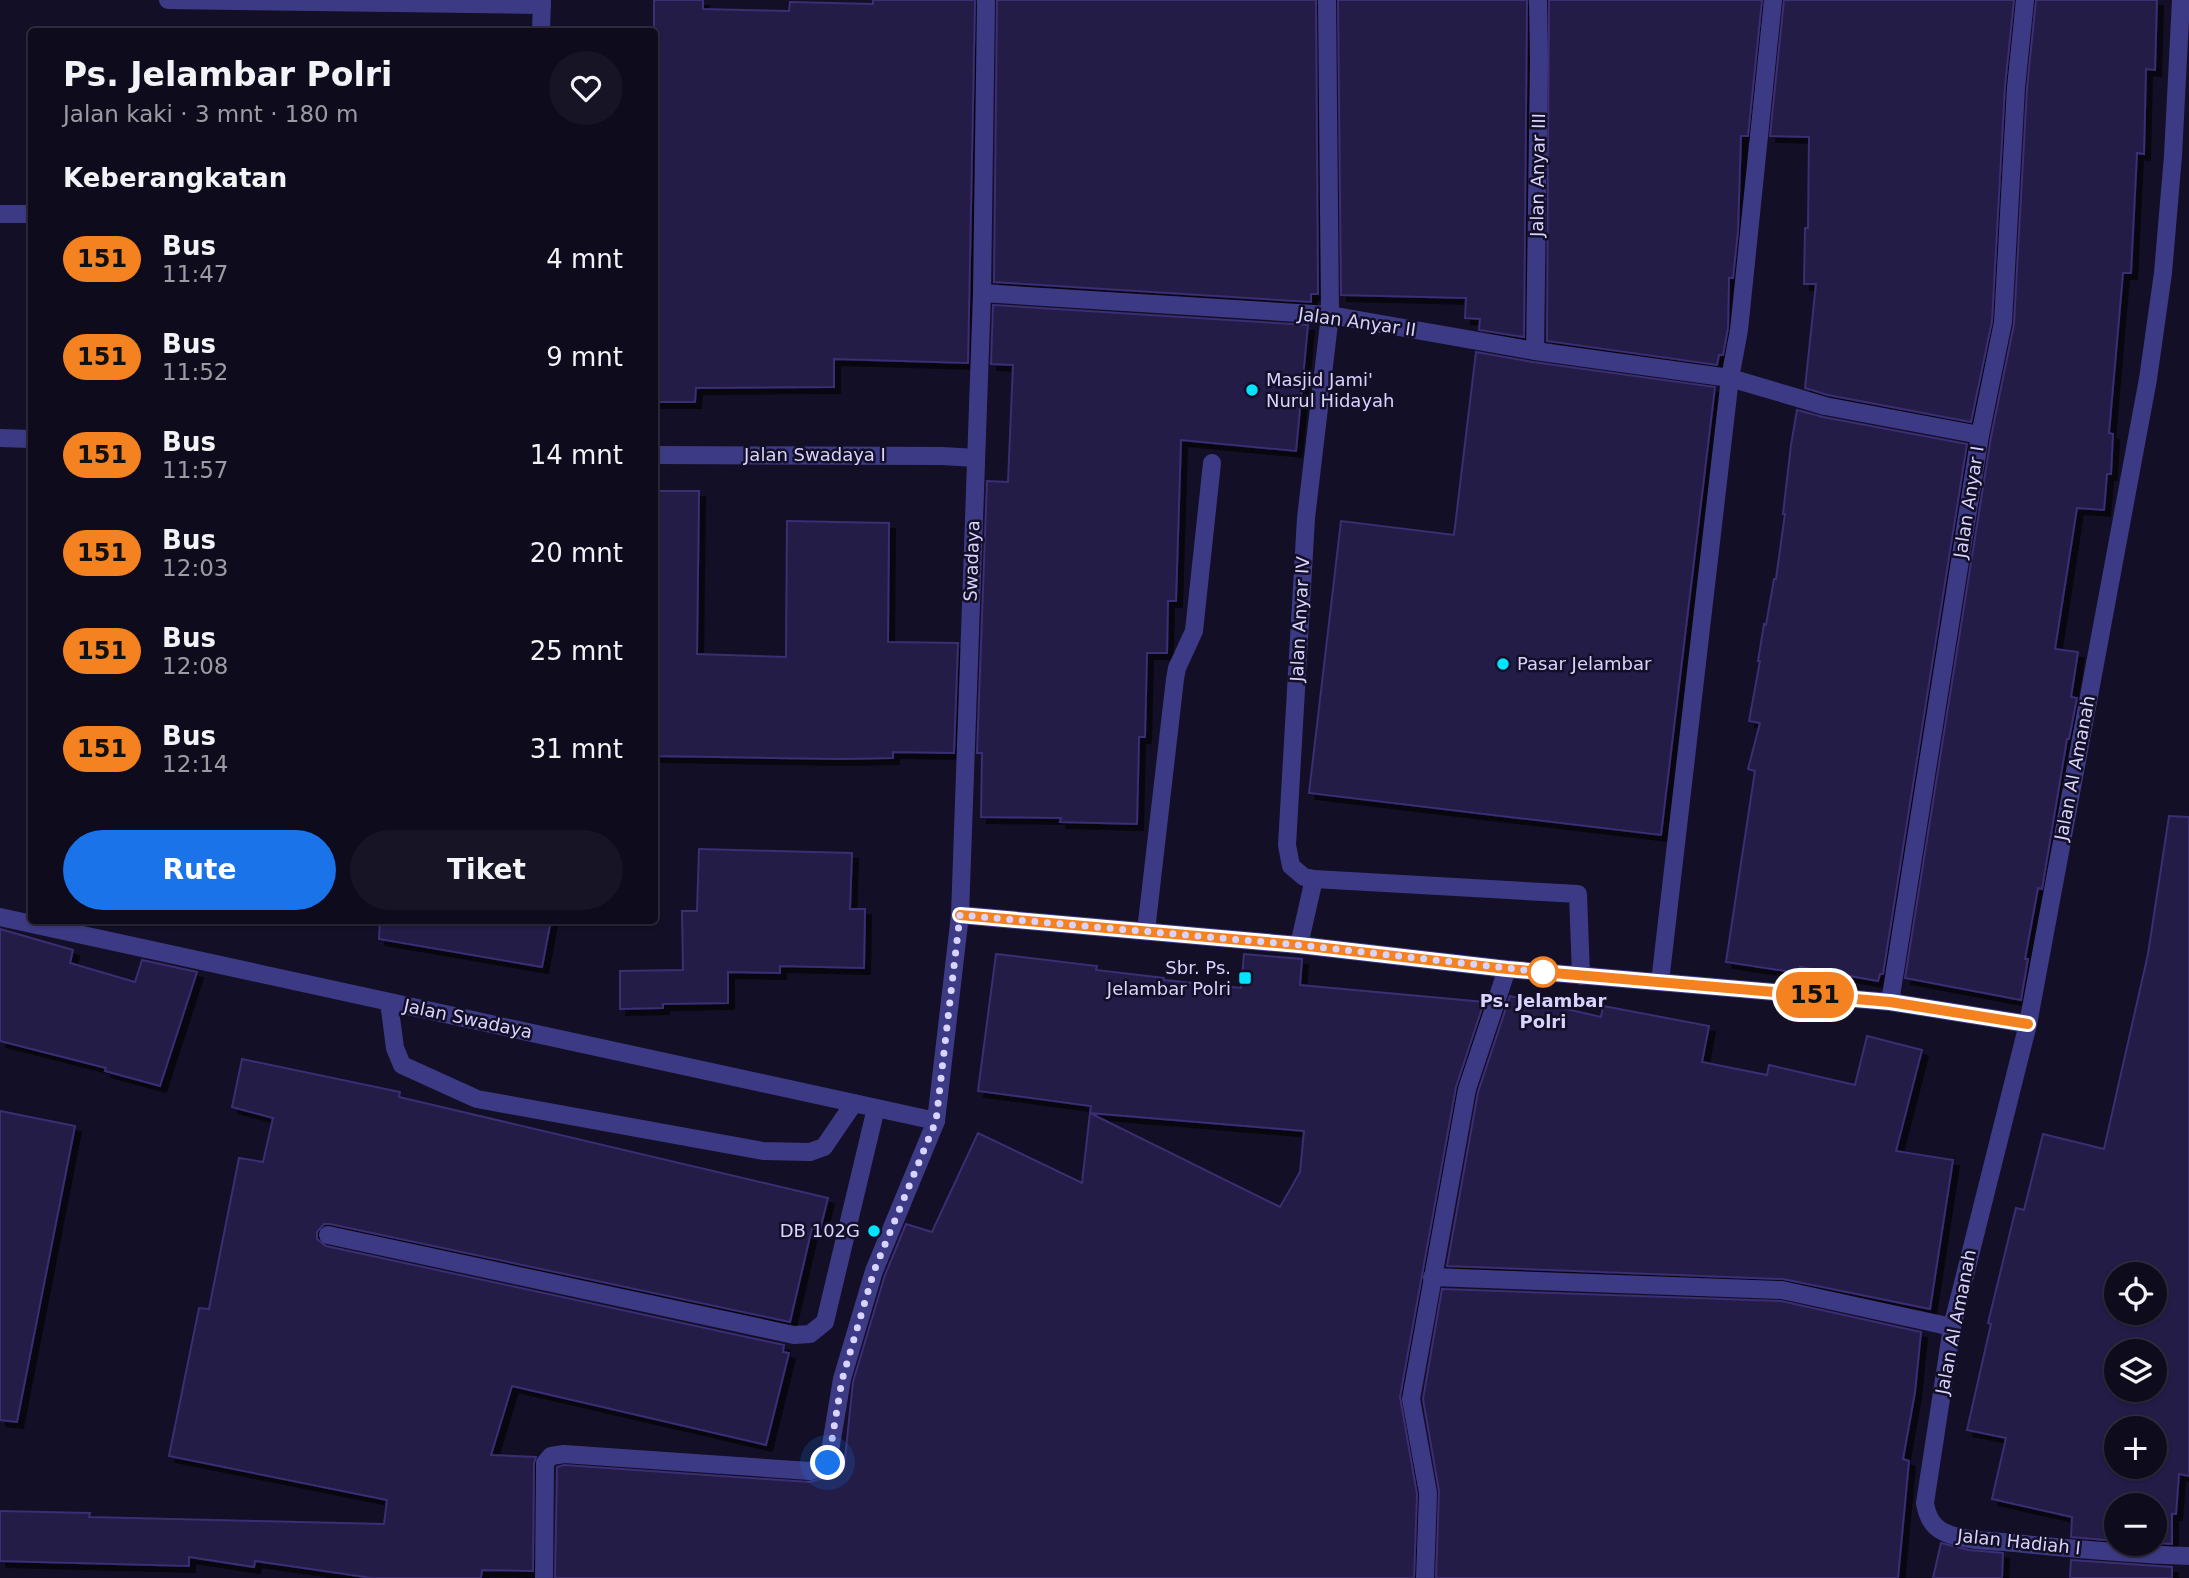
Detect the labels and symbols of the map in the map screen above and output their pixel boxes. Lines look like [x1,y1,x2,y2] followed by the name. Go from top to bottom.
[1526,113,1549,238] street label: Jalan Anyar III
[1296,303,1417,340] street label: Jalan Anyar II
[1266,369,1395,411] place label: Masjid Jami' Nurul Hidayah
[1244,382,1260,398] marker: Masjid Jami' Nurul Hidayah
[743,444,886,465] street label: Jalan Swadaya I
[1949,444,1988,561] street label: Jalan Anyar I
[960,520,983,602] street label: Swadaya
[1286,555,1313,683] street label: Jalan Anyar IV
[1517,653,1652,674] place label: Pasar Jelambar
[1495,656,1511,672] marker: Pasar Jelambar
[2050,694,2099,843] street label: Jalan Al Amanah
[1106,957,1231,999] place label: Sbr. Ps. Jelambar Polri
[1528,957,1558,987] marker: Ps. Jelambar Polri
[1237,970,1253,986] marker: Sbr. Ps. Jelambar Polri
[1775,972,1855,1018] line badge: 151
[1480,990,1606,1032] place label: Ps. Jelambar Polri
[401,994,534,1042] street label: Jalan Swadaya
[780,1220,860,1241] place label: DB 102G
[866,1223,882,1239] marker: DB 102G
[1931,1248,1980,1397] street label: Jalan Al Amanah
[810,1445,845,1480] your location
[1955,1524,2082,1558] street label: Jalan Hadiah I

